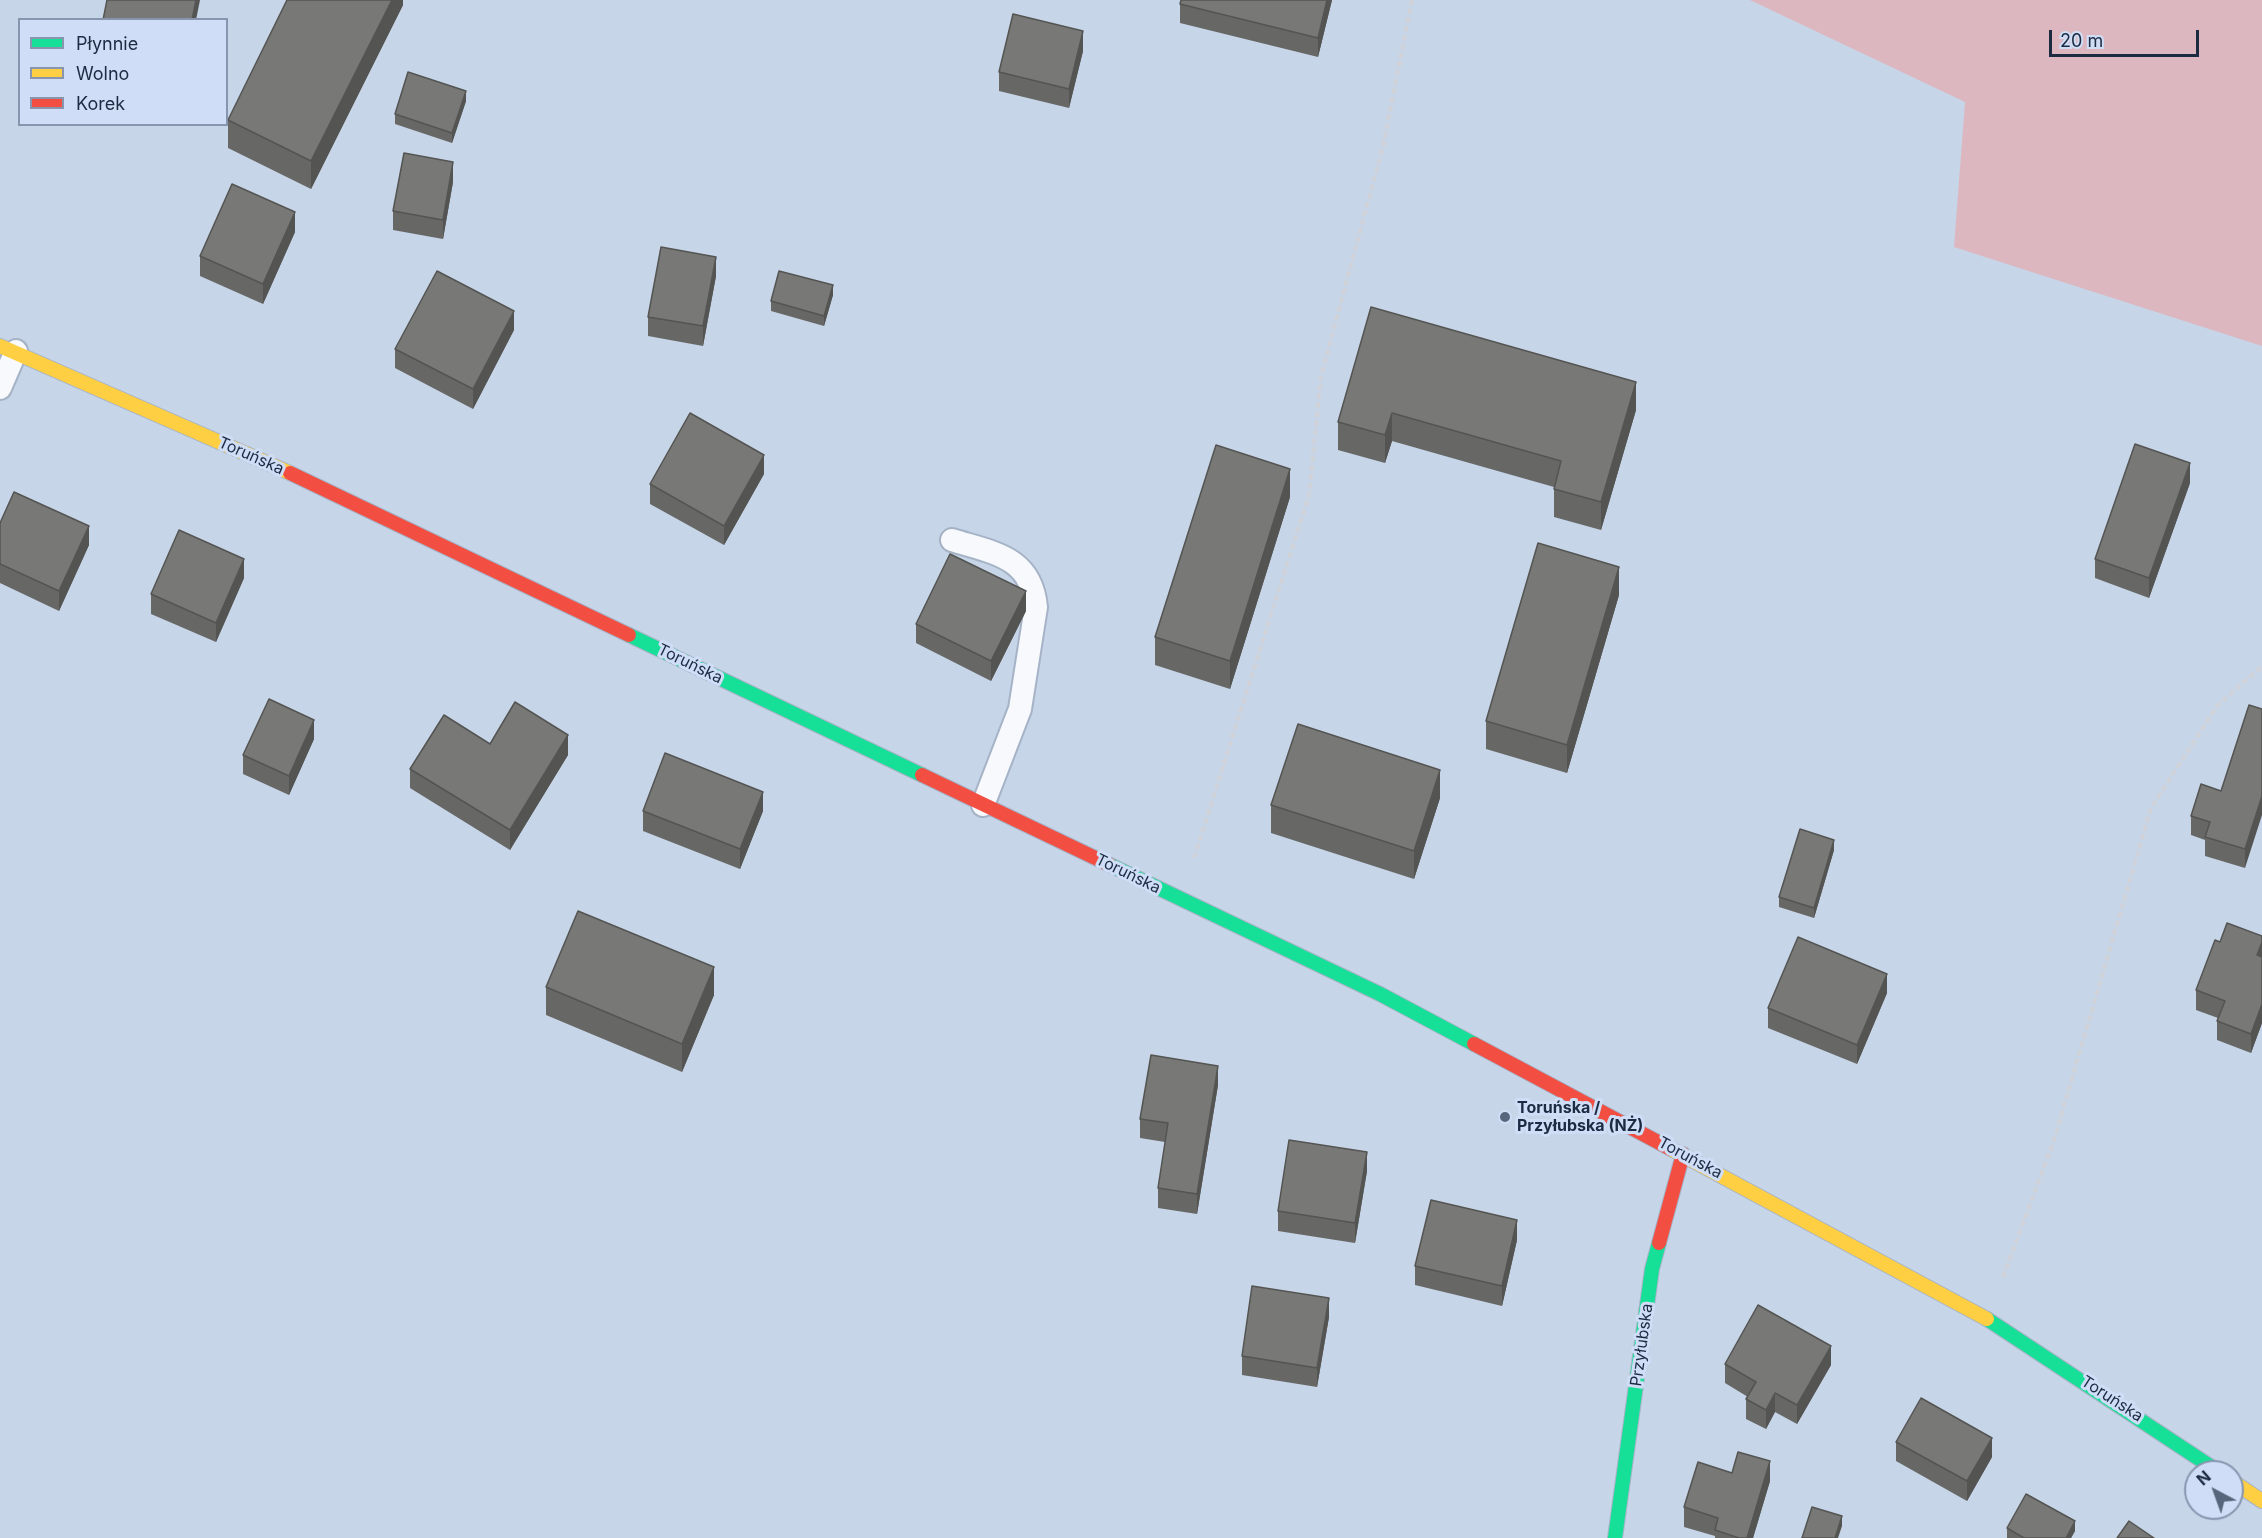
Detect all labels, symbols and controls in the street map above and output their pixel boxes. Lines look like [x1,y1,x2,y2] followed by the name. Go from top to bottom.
[18,18,228,126] legend
[2052,18,2202,56] scale bar
[2060,30,2103,51] text: 20 m
[76,33,138,54] text: Płynnie
[76,63,129,84] text: Wolno
[76,93,125,114] text: Korek
[215,433,287,479] street label: Toruńska
[654,640,726,688] street label: Toruńska
[1092,850,1164,898] street label: Toruńska
[1517,1098,1643,1136] place label: Toruńska / Przyłubska (NŻ)
[1498,1110,1512,1124] marker: Toruńska / Przyłubska (NŻ)
[1655,1133,1725,1183] street label: Toruńska
[1627,1302,1657,1388] street label: Przyłubska
[2077,1372,2147,1426] street label: Toruńska
[2184,1460,2244,1520] north arrow
[2192,1466,2215,1489] text: N

